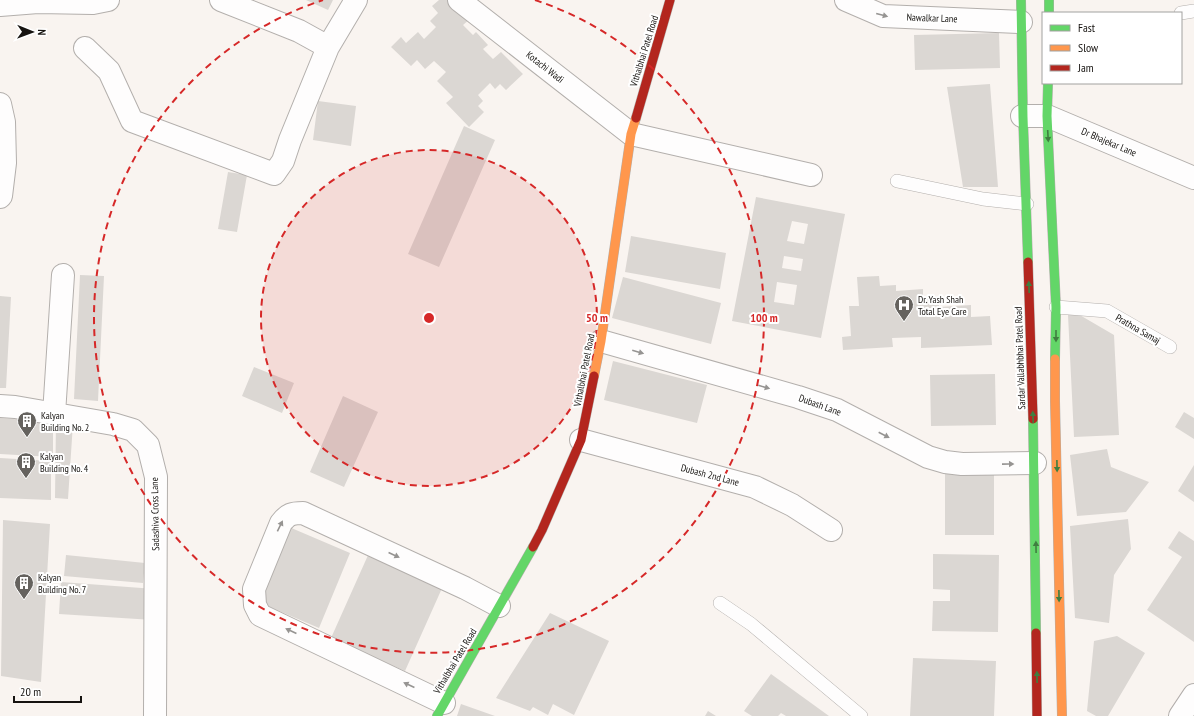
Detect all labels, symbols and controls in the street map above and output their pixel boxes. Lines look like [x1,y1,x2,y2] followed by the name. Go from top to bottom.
[906,11,958,25] street label: Nawalkar Lane
[12,12,52,52] north arrow
[875,12,888,18] one-way arrow
[1042,12,1182,84] legend
[627,14,661,89] street label: Vithalbhai Patel Road
[1078,20,1096,35] text: Fast
[35,29,49,35] text: N
[1078,40,1099,55] text: Slow
[523,48,567,86] street label: Kotachi Wadi
[1077,60,1094,75] text: Jam
[1079,125,1139,159] street label: Dr Bhajekar Lane
[1045,130,1051,143] one-way arrow
[1026,280,1032,293] one-way arrow
[918,293,967,318] place label: Dr. Yash Shah Total Eye Care
[893,294,915,322] hospital icon: Dr. Yash Shah Total Eye Care
[1012,306,1028,410] street label: Sardar Vallabhbhai Patel Road
[586,310,608,325] text: 50 m
[750,310,778,325] text: 100 m
[422,311,436,325] centre of rings
[1113,311,1163,347] street label: Prathna Samaj
[1053,330,1059,343] one-way arrow
[570,333,597,408] street label: Vithalbhai Patel Road
[633,349,645,355] one-way arrow
[758,384,770,390] one-way arrow
[797,391,843,419] street label: Dubash Lane
[41,409,89,434] place label: Kalyan Building No. 2
[16,410,38,438] building icon: Kalyan Building No. 2
[1030,410,1036,423] one-way arrow
[878,431,890,438] one-way arrow
[40,450,89,475] place label: Kalyan Building No. 4
[15,451,37,479] building icon: Kalyan Building No. 4
[1053,460,1060,472] one-way arrow
[679,461,741,489] street label: Dubash 2nd Lane
[1002,461,1015,467] one-way arrow
[148,477,162,551] street label: Sadashiva Cross Lane
[277,520,283,532] one-way arrow
[1032,541,1039,553] one-way arrow
[389,552,400,558] one-way arrow
[38,571,86,596] place label: Kalyan Building No. 7
[13,572,35,600] building icon: Kalyan Building No. 7
[1056,590,1062,603] one-way arrow
[430,626,480,697] street label: Vithalbhai Patel Road
[285,628,296,634] one-way arrow
[1034,670,1040,683] one-way arrow
[14,678,81,704] scale bar
[403,682,414,688] one-way arrow
[20,684,41,699] text: 20 m

